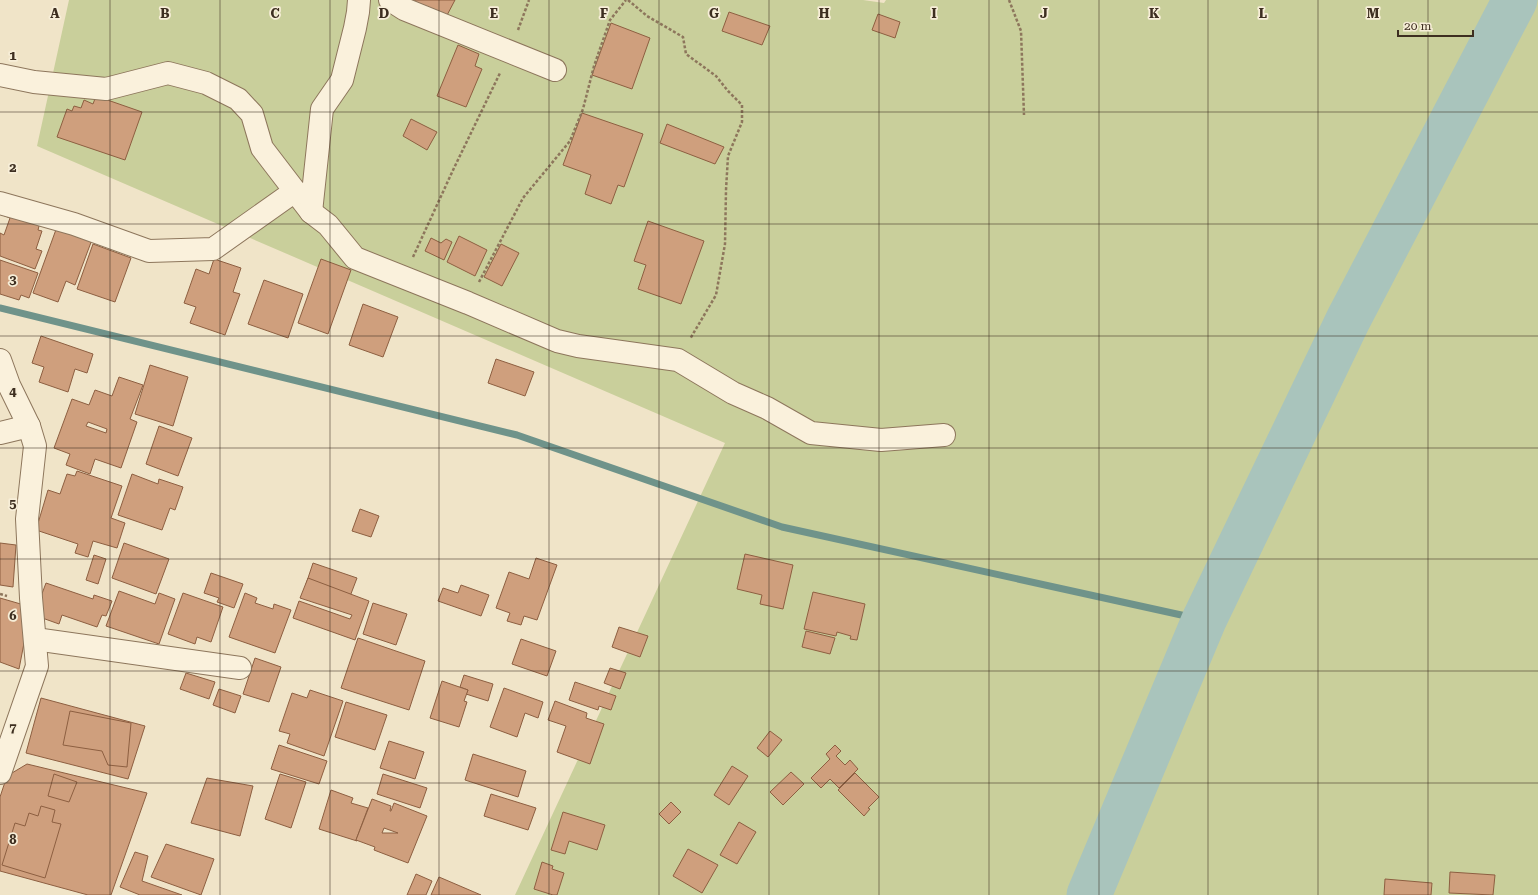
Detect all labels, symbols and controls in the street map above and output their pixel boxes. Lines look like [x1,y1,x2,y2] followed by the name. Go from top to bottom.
[50,6,60,21] text: A
[160,6,170,21] text: B
[270,6,280,21] text: C
[379,6,389,21] text: D
[490,6,498,21] text: E
[600,6,608,21] text: F
[709,6,719,21] text: G
[819,6,830,21] text: H
[931,6,937,21] text: I
[1040,6,1048,21] text: J
[1149,6,1160,21] text: K
[1259,6,1267,21] text: L
[1367,6,1380,21] text: M
[1398,12,1473,38] scale bar
[1404,19,1431,33] text: 20 m
[9,48,17,63] text: 1
[9,160,17,175] text: 2
[9,272,17,287] text: 3
[9,384,17,399] text: 4
[9,496,17,511] text: 5
[9,608,17,623] text: 6
[9,720,17,735] text: 7
[9,832,17,847] text: 8

